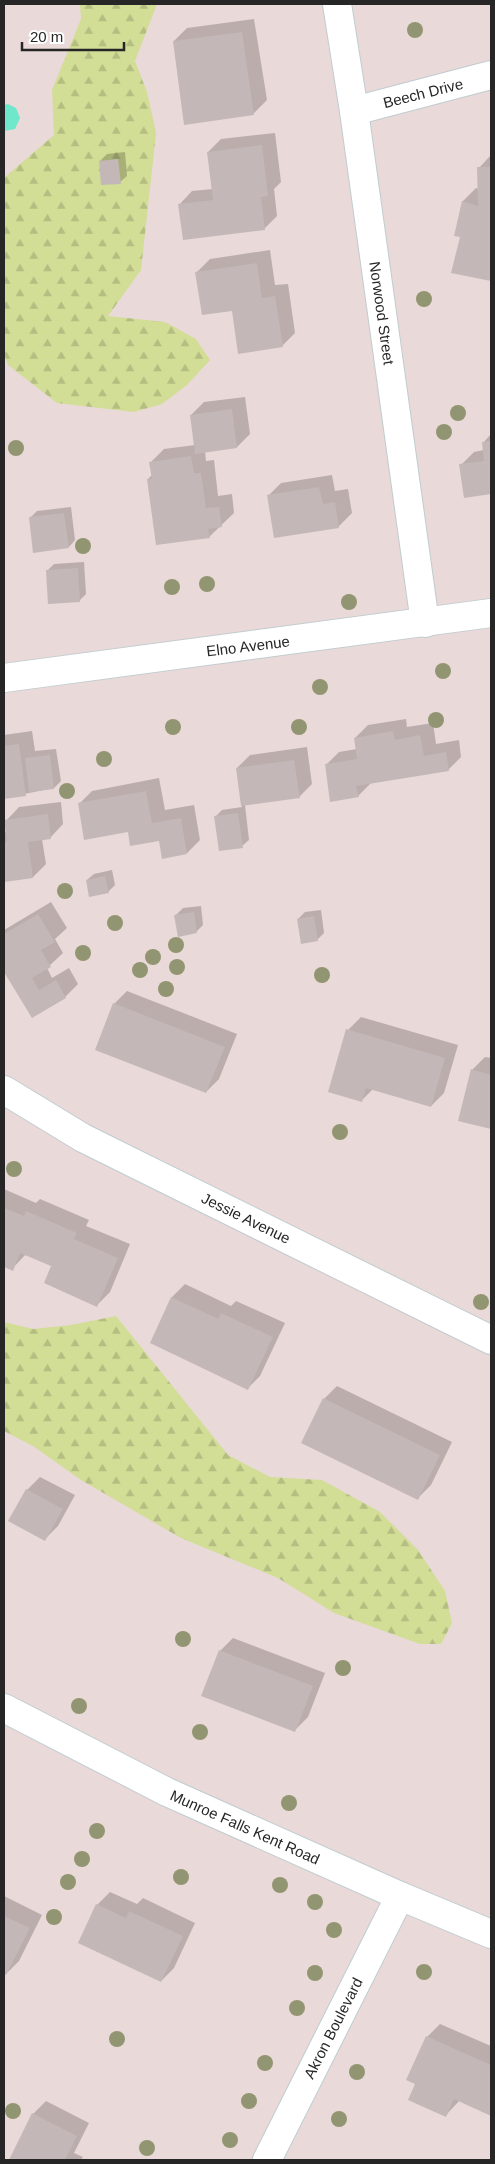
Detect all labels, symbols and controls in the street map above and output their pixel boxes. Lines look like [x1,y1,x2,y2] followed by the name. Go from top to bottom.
[22,20,125,52] scale bar
[30,28,63,45] text: 20 m
[381,75,465,111] street label: Beech Drive
[366,260,398,367] street label: Norwood Street
[205,632,291,660] street label: Elno Avenue
[199,1189,293,1247] street label: Jessie Avenue
[168,1786,322,1868] street label: Munroe Falls Kent Road
[300,1975,366,2081] street label: Akron Boulevard

